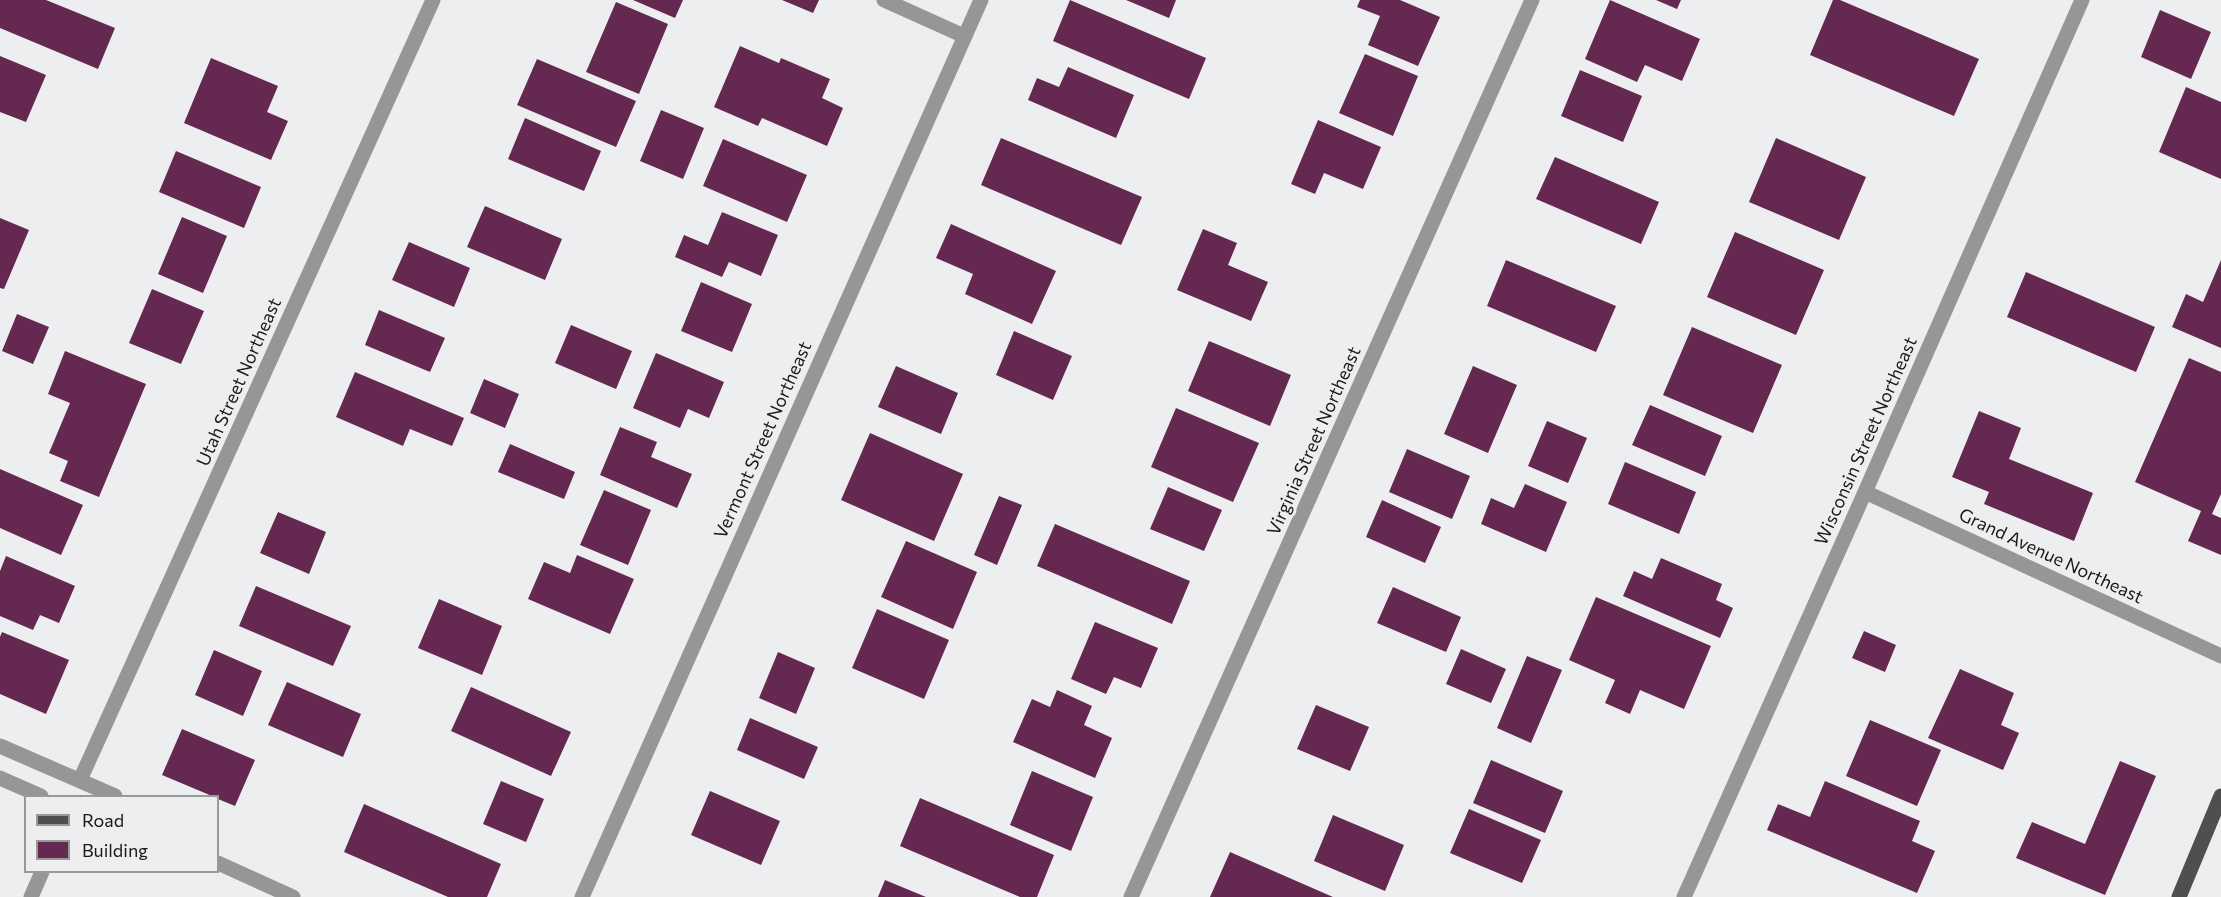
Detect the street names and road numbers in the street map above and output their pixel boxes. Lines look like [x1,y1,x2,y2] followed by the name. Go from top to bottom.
[192,295,286,469] street label: Utah Street Northeast
[1810,334,1922,548] street label: Wisconsin Street Northeast
[710,338,816,542] street label: Vermont Street Northeast
[1263,343,1365,539] street label: Virginia Street Northeast
[1955,504,2147,608] street label: Grand Avenue Northeast

